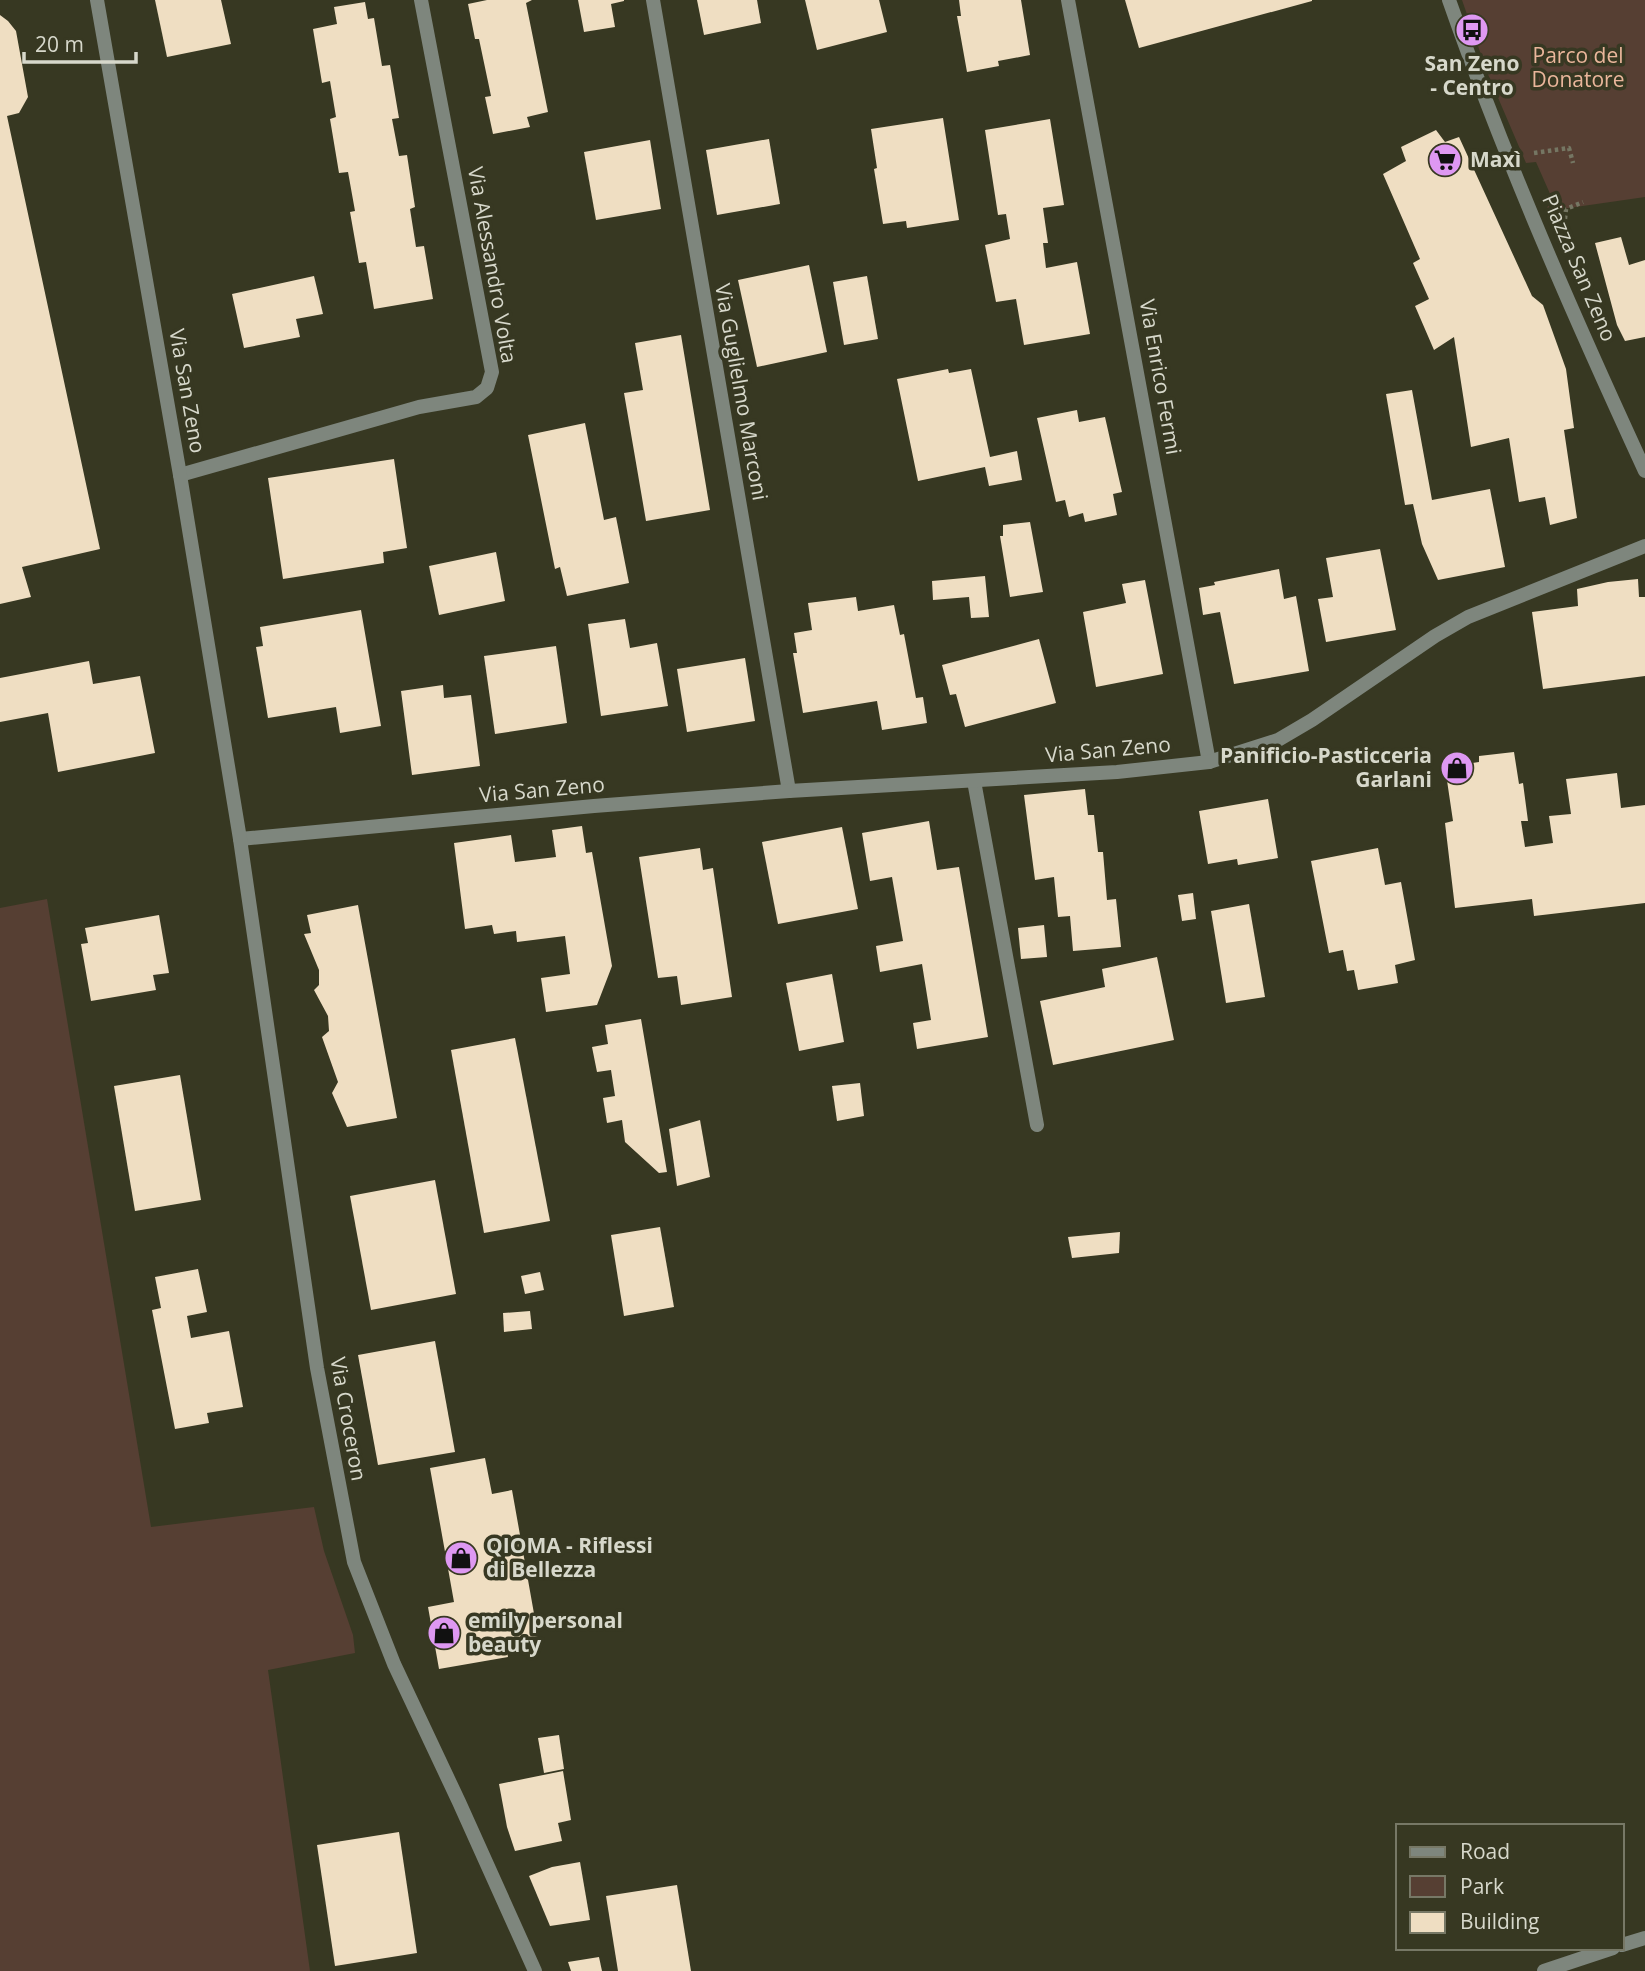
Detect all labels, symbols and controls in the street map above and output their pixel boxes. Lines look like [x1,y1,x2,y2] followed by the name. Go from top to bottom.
[1453,11,1491,49] bus stop icon: San Zeno - Centro
[24,21,136,65] scale bar
[35,30,84,58] text: 20 m
[1532,41,1624,93] park label: Parco del Donatore
[1425,49,1519,101] place label: San Zeno - Centro
[1426,141,1464,179] supermarket icon: Maxì
[1470,145,1521,173] place label: Maxì
[462,164,524,365] street label: Via Alessandro Volta
[1536,190,1624,345] street label: Piazza San Zeno
[709,281,775,502] street label: Via Guglielmo Marconi
[1134,297,1188,457] street label: Via Enrico Fermi
[163,326,213,455] street label: Via San Zeno
[1044,730,1172,768] street label: Via San Zeno
[1220,741,1432,793] place label: Panificio-Pasticceria Garlani
[1438,749,1476,787] shop icon: Panificio-Pasticceria Garlani
[478,770,606,808] street label: Via San Zeno
[324,1355,374,1483] street label: Via Croceron
[486,1531,653,1583] place label: QIOMA - Riflessi di Bellezza
[442,1539,480,1577] shop icon: QIOMA - Riflessi di Bellezza
[468,1606,623,1658] place label: emily personal beauty
[425,1614,463,1652] shop icon: emily personal beauty
[1396,1824,1624,1950] legend
[1460,1837,1510,1865] text: Road
[1460,1872,1504,1900] text: Park
[1460,1907,1539,1935] text: Building

